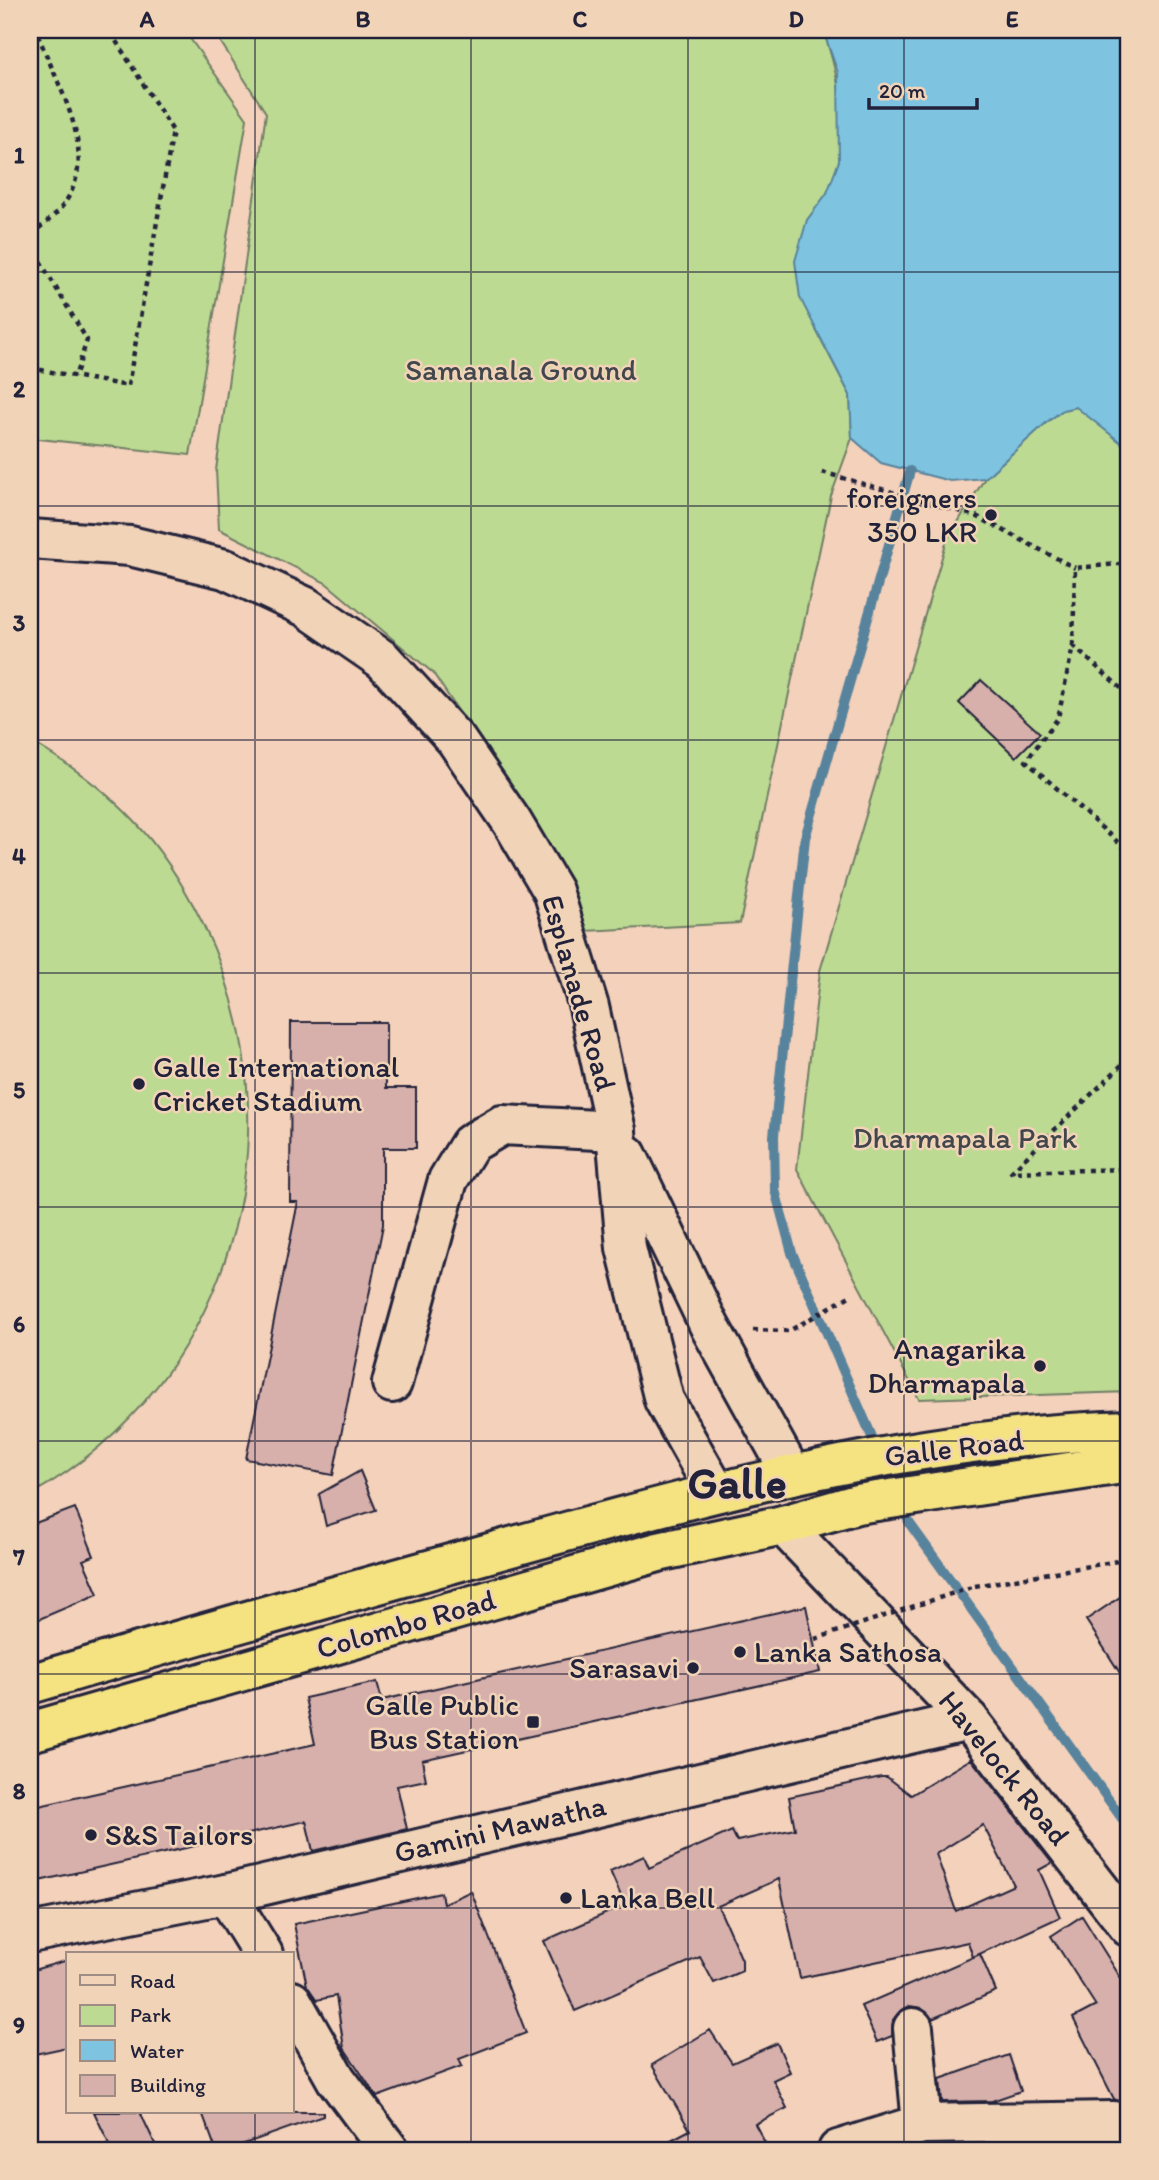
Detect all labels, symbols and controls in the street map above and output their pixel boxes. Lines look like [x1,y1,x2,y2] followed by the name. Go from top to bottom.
[139,5,155,33] text: A
[356,5,371,33] text: B
[573,5,588,33] text: C
[788,5,804,33] text: D
[1006,5,1019,33] text: E
[869,66,977,110] scale bar
[879,78,926,103] text: 20 m
[14,141,25,169] text: 1
[405,351,637,388] park label: Samanala Ground
[13,375,26,403] text: 2
[846,479,977,550] place label: foreigners 350 LKR
[983,507,999,523] marker: foreigners 350 LKR
[13,609,26,637] text: 3
[12,842,26,870] text: 4
[534,891,625,1095] street label: Esplanade Road
[153,1048,400,1119] place label: Galle International Cricket Stadium
[13,1076,25,1104] text: 5
[131,1076,147,1092] marker: Galle International Cricket Stadium
[853,1119,1078,1156] park label: Dharmapala Park
[13,1310,25,1338] text: 6
[867,1330,1026,1401] place label: Anagarika Dharmapala
[1032,1358,1048,1374] marker: Anagarika Dharmapala
[882,1421,1026,1474] street label: Galle Road
[687,1456,787,1509] district label: Galle
[12,1543,25,1571] text: 7
[312,1580,500,1667] street label: Colombo Road
[754,1633,942,1670] place label: Lanka Sathosa
[732,1644,748,1660] marker: Lanka Sathosa
[569,1649,679,1686] place label: Sarasavi
[685,1660,701,1676] marker: Sarasavi
[931,1683,1078,1853] street label: Havelock Road
[365,1686,519,1757] place label: Galle Public Bus Station
[525,1714,541,1730] marker: Galle Public Bus Station
[13,1777,26,1805] text: 8
[390,1786,610,1871] street label: Gamini Mawatha
[105,1816,254,1853] place label: S&S Tailors
[83,1827,99,1843] marker: S&S Tailors
[580,1879,715,1916] place label: Lanka Bell
[558,1890,574,1906] marker: Lanka Bell
[66,1952,294,2114] legend
[130,1968,176,1993] text: Road
[130,2002,172,2027] text: Park
[13,2011,25,2039] text: 9
[130,2038,184,2063] text: Water
[130,2072,206,2097] text: Building

